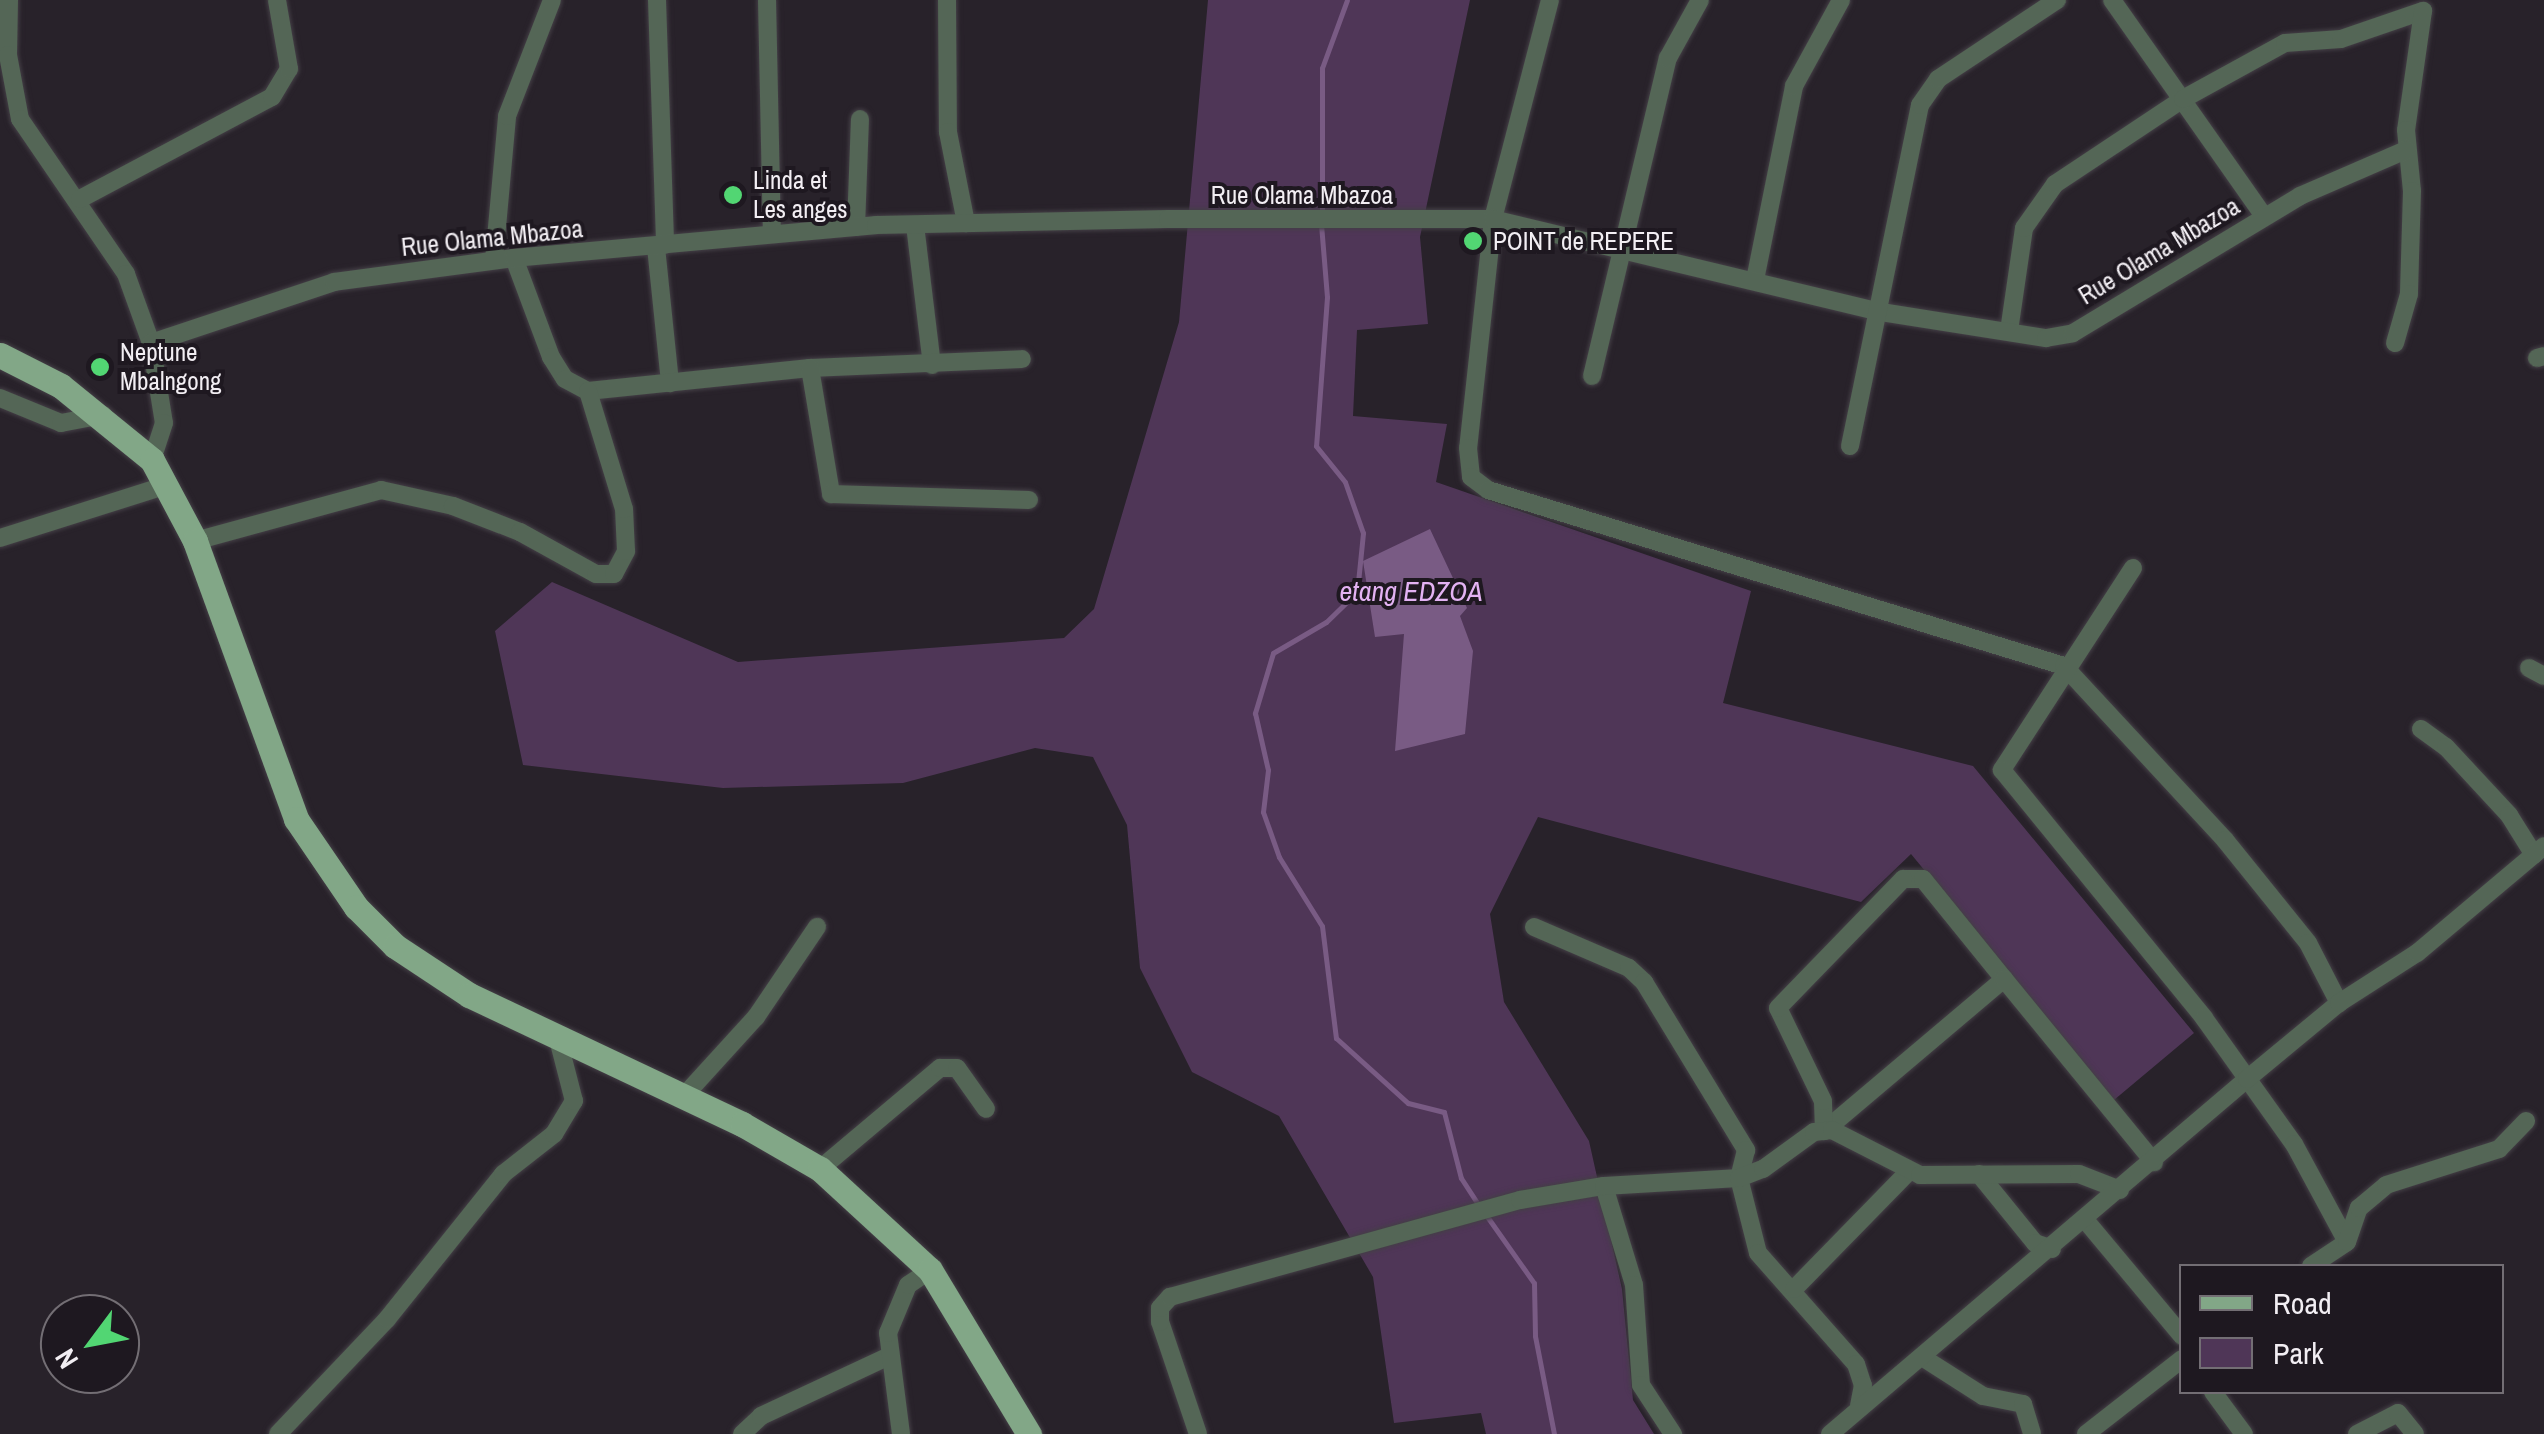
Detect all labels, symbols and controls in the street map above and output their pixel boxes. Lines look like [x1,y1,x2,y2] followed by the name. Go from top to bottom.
[753,166,848,225] place label: Linda et Les anges
[1211,180,1393,210] street label: Rue Olama Mbazoa
[722,184,744,206] marker: Linda et Les anges
[2073,191,2245,311] street label: Rue Olama Mbazoa
[400,214,584,262] street label: Rue Olama Mbazoa
[1493,226,1674,256] place label: POINT de REPERE
[1462,230,1484,252] marker: POINT de REPERE
[120,338,221,397] place label: Neptune Mbalngong
[89,356,111,378] marker: Neptune Mbalngong
[1340,574,1482,608] water label: etang EDZOA
[2179,1264,2504,1394] legend
[2273,1283,2332,1323] text: Road
[40,1294,140,1394] north arrow
[2273,1333,2324,1373] text: Park
[46,1342,87,1376] text: N

